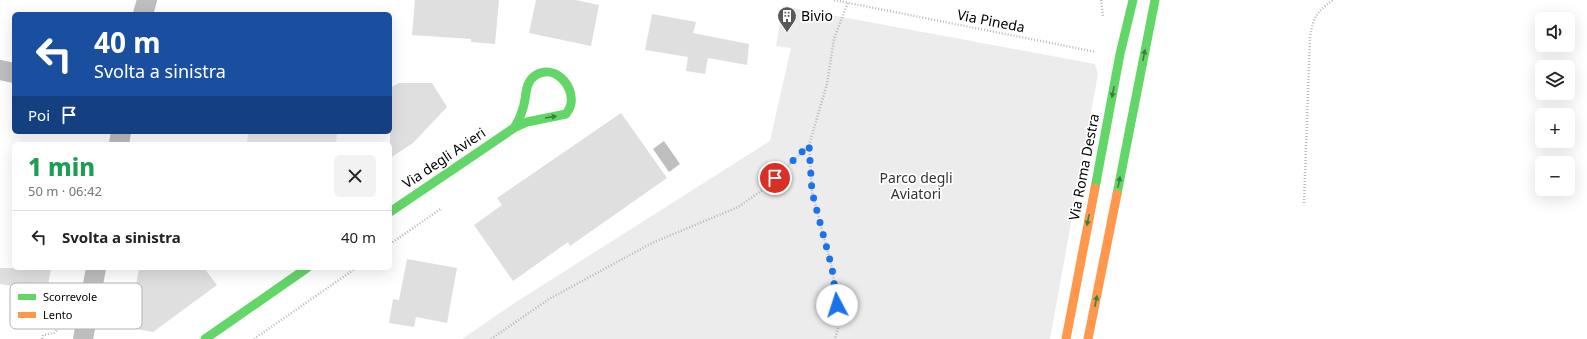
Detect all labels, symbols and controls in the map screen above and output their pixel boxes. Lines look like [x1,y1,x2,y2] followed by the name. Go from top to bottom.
[776,5,798,33] building icon: Bivio
[956,5,1027,36] street label: Via Pineda
[801,6,833,25] place label: Bivio
[1535,12,1575,196] map controls
[1535,12,1575,52] button: sound
[94,23,161,61] text: 40 m
[28,28,80,80] icon: left
[1142,48,1148,61] one-way arrow
[94,59,226,83] text: Svolta a sinistra
[1535,60,1575,100] button: layers
[1109,86,1115,98] one-way arrow
[58,104,80,126] icon: arrive
[28,105,50,125] text: Poi
[1535,108,1575,148] button: +
[1064,112,1103,222] street label: Via Roma Destra
[545,114,557,120] one-way arrow
[398,123,489,192] street label: Via degli Avieri
[28,150,95,183] text: 1 min
[334,155,376,197] button: close
[1535,156,1575,196] button: −
[758,161,792,195] pin
[764,167,786,189] icon: arrive
[880,168,953,203] park label: Parco degli Aviatori
[1116,176,1122,188] one-way arrow
[28,182,102,200] text: 50 m · 06:42
[1085,214,1091,226] one-way arrow
[28,226,50,248] icon: left
[62,227,181,247] text: Svolta a sinistra
[341,227,376,247] text: 40 m
[10,283,142,329] legend
[816,284,858,326] position arrow
[43,289,97,304] text: Scorrevole
[1093,295,1099,307] one-way arrow
[43,307,73,322] text: Lento

